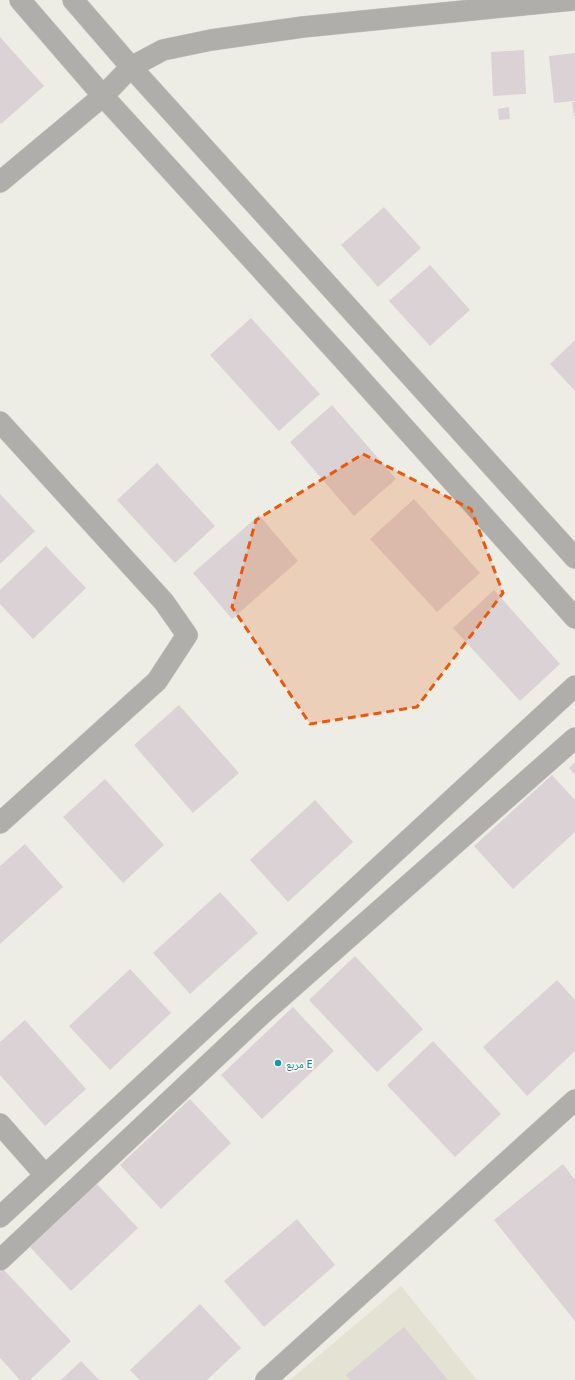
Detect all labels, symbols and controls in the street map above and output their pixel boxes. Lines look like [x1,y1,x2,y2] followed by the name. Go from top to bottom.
[286,1056,313,1071] place label: مربع E
[273,1058,283,1068] marker: مربع E

